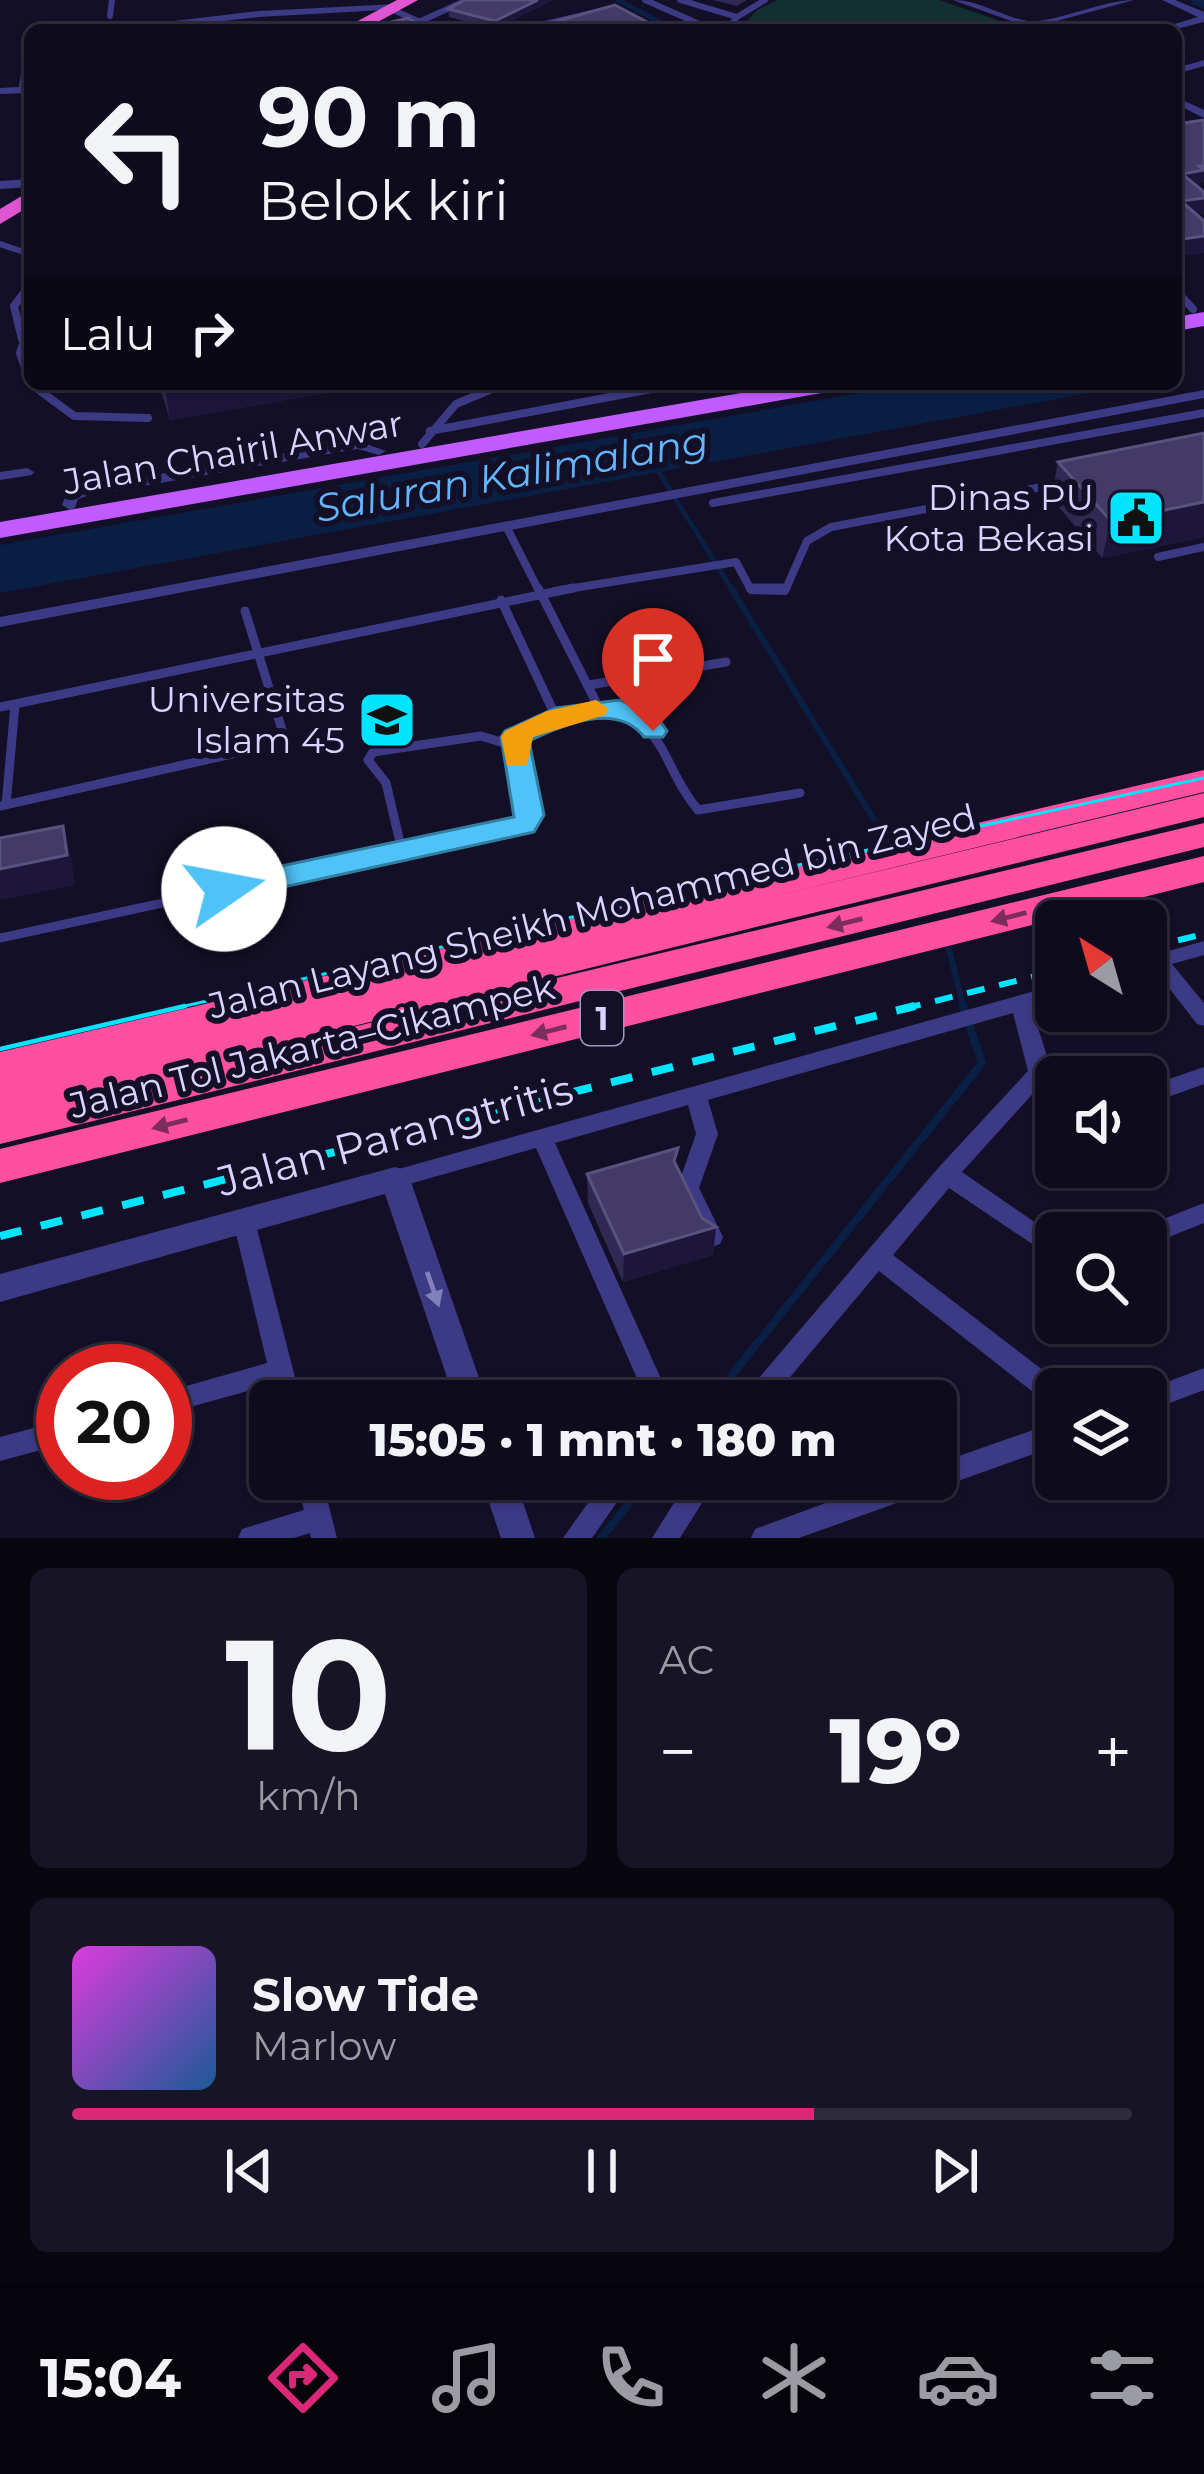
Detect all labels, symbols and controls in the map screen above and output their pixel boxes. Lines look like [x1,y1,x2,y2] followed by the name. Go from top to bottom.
[258,66,480,168] text: 90 m
[60,72,216,228] icon: left
[258,168,509,234] text: Belok kiri
[179,300,245,366] icon: right
[60,306,155,361] text: Lalu
[59,400,406,504] street label: Jalan Chairil Anwar
[312,416,712,532] water label: Saluran Kalimalang
[884,475,1094,560] place label: Dinas PU Kota Bekasi
[1105,487,1167,549] public building icon: Dinas PU Kota Bekasi
[602,608,704,731] pin
[620,626,686,692] icon: arrive
[148,677,345,762] place label: Universitas Islam 45
[356,689,418,751] school or university icon: Universitas Islam 45
[203,794,980,1028] street label: Jalan Layang Sheikh Mohammed bin Zayed
[161,826,287,952] position arrow
[1035,900,1167,1032] north arrow
[1035,900,1167,1500] map controls
[990,908,1027,927] one-way arrow
[827,914,864,933] one-way arrow
[64,964,559,1128] street label: Jalan Tol Jakarta–Cikampek
[581,991,623,1045] road number: 1
[530,1022,567,1041] one-way arrow
[1035,1056,1167,1188] button: sound
[211,1063,579,1208] street label: Jalan Parangtritis
[151,1115,188,1134] one-way arrow
[1035,1212,1167,1344] button: search
[425,1271,443,1307] one-way arrow
[36,1344,192,1500] speed limit sign: 20
[1035,1368,1167,1500] button: layers
[370,1412,836,1467] text: 15:05 · 1 mnt · 180 m
[225,1599,392,1789] text: 10
[659,1636,714,1684] text: AC
[829,1696,962,1806] text: 19°
[659,1711,697,1792] text: −
[1094,1711,1132,1792] text: +
[256,1772,361,1820] text: km/h
[252,1967,479,2022] text: Slow Tide
[252,2022,396,2070] text: Marlow
[216,2138,282,2204] icon: previous
[569,2138,635,2204] icon: pause
[922,2138,988,2204] icon: next
[261,2336,345,2420] icon: directions
[425,2336,509,2420] icon: music
[589,2336,673,2420] icon: phone
[752,2336,836,2420] icon: climate
[916,2336,1000,2420] icon: car
[1080,2336,1164,2420] icon: filters
[40,2345,181,2411] text: 15:04

